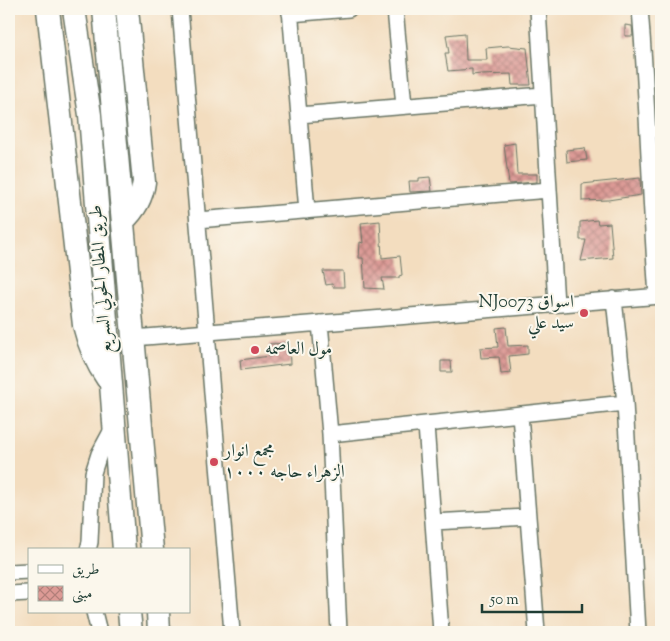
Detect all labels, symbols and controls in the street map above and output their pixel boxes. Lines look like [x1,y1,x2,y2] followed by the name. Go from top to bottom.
[84,204,121,354] street label: طريق المطار الحولي السريع
[479,290,574,339] place label: NJ0073 اسواق سيد علي
[578,307,590,319] marker: NJ0073 اسواق سيد علي
[265,337,332,363] place label: مول العاصمه
[249,344,261,356] marker: مول العاصمه
[222,439,345,486] place label: مجمع انوار الزهراء حاجه ١٠٠٠
[208,456,220,468] marker: مجمع انوار الزهراء حاجه ١٠٠٠
[28,548,190,614] legend
[72,560,99,581] text: طريق
[482,581,582,613] scale bar
[72,584,92,605] text: مبنى
[489,590,519,611] text: 50 m

